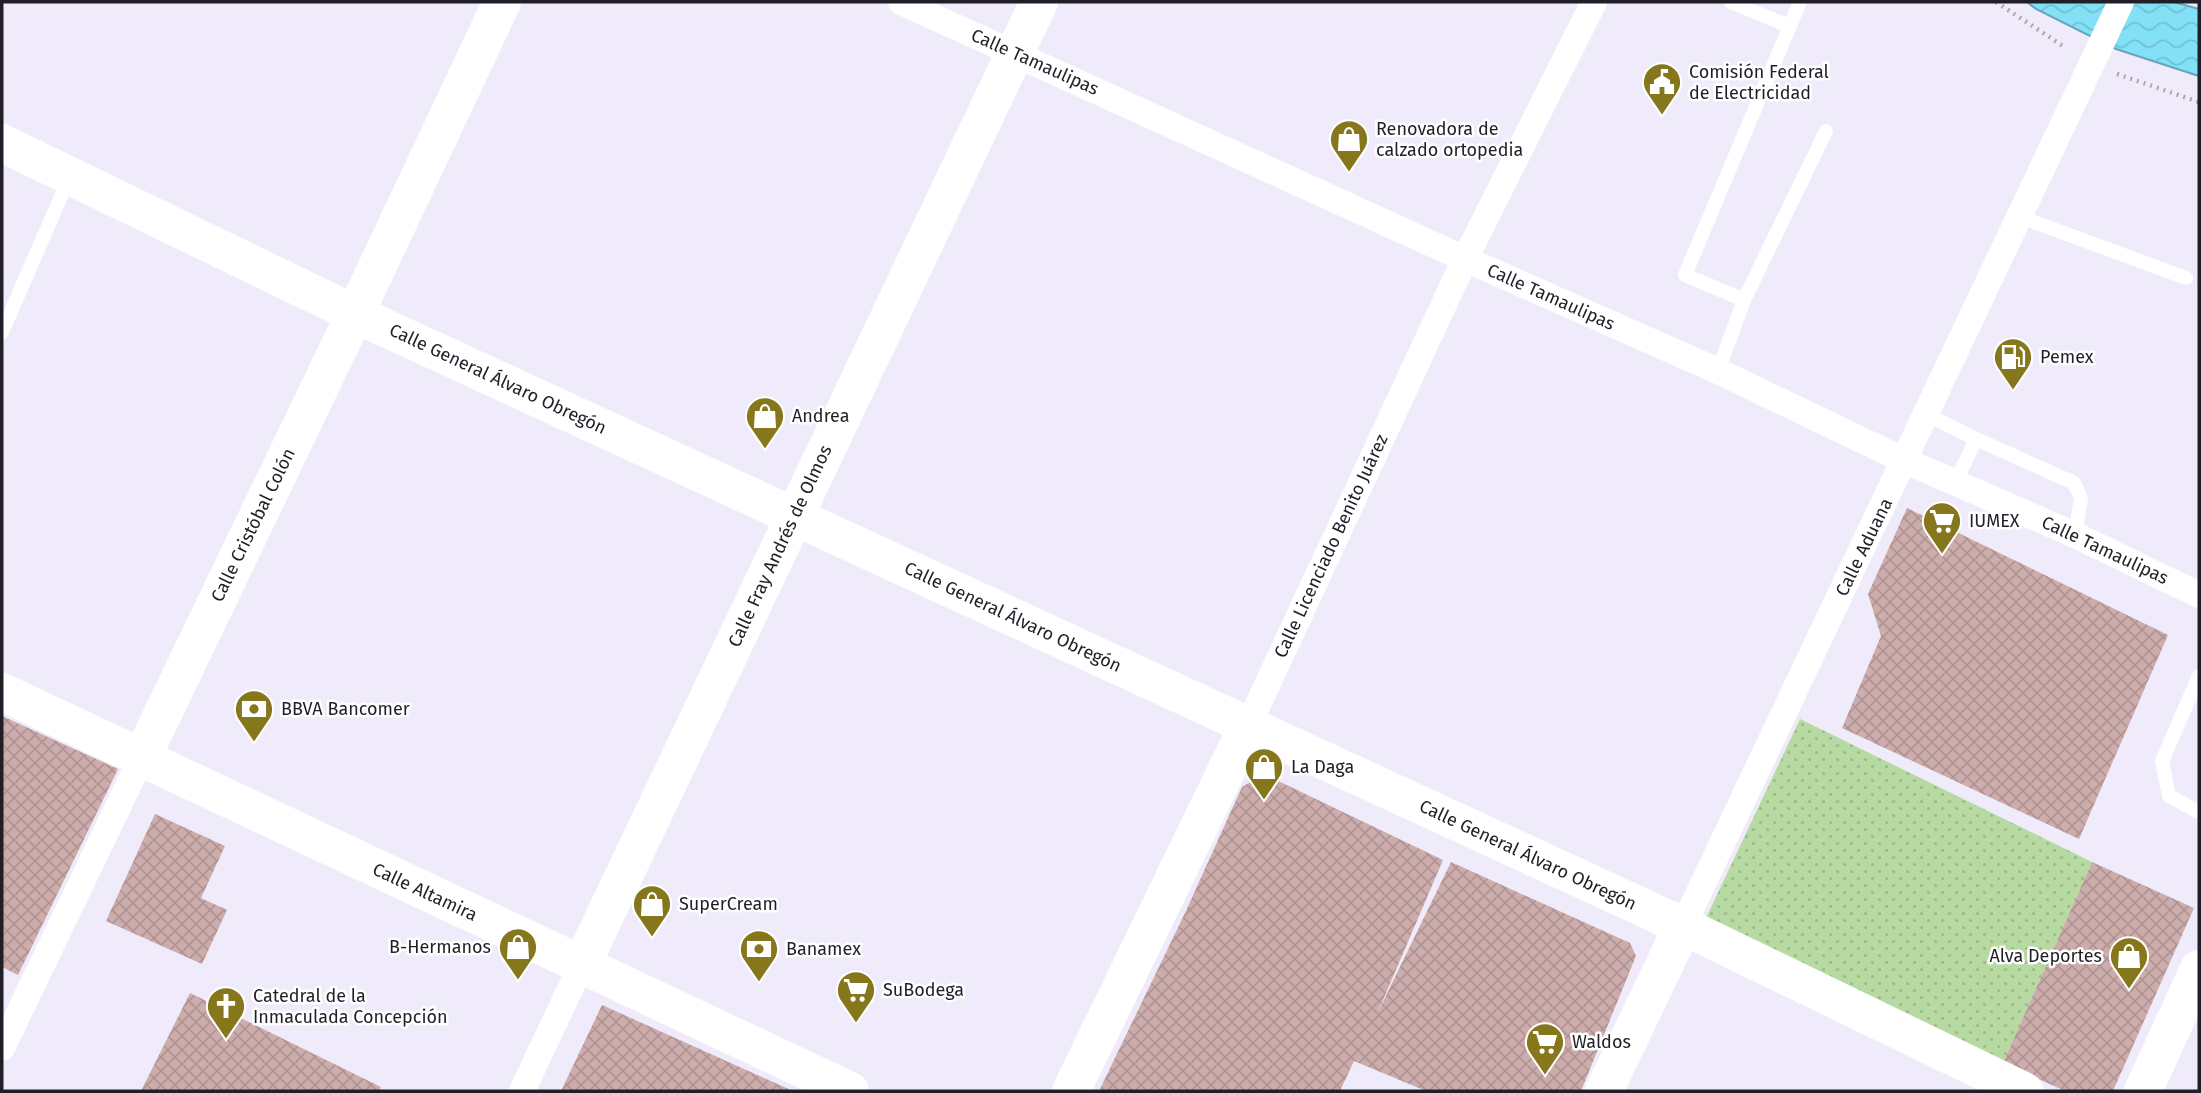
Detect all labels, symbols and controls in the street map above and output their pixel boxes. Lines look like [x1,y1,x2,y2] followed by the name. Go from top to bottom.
[968,24,1102,100] street label: Calle Tamaulipas
[1641,61,1683,116] public building icon: Comisión Federal de Electricidad
[1689,61,1829,104] place label: Comisión Federal de Electricidad
[1328,118,1370,173] shop icon: Renovadora de calzado ortopedia
[1376,118,1523,161] place label: Renovadora de calzado ortopedia
[1484,259,1618,335] street label: Calle Tamaulipas
[386,318,610,439] street label: Calle General Álvaro Obregón
[1992,336,2034,391] fuel station icon: Pemex
[2040,346,2094,368] place label: Pemex
[744,395,786,450] shop icon: Andrea
[792,405,849,427] place label: Andrea
[1269,431,1393,661] street label: Calle Licenciado Benito Juárez
[723,441,837,651] street label: Calle Fray Andrés de Olmos
[206,445,300,605] street label: Calle Cristóbal Colón
[1831,494,1897,600] street label: Calle Aduana
[1921,500,1963,555] supermarket icon: IUMEX
[1969,510,2020,532] place label: IUMEX
[2038,511,2172,589] street label: Calle Tamaulipas
[901,556,1125,677] street label: Calle General Álvaro Obregón
[233,688,275,743] bank icon: BBVA Bancomer
[281,698,410,720] place label: BBVA Bancomer
[1243,746,1285,801] shop icon: La Daga
[1291,756,1354,778] place label: La Daga
[1416,794,1640,915] street label: Calle General Álvaro Obregón
[369,858,481,926] street label: Calle Altamira
[631,883,673,938] shop icon: SuperCream
[679,893,778,915] place label: SuperCream
[497,926,539,981] shop icon: B-Hermanos
[738,928,780,983] bank icon: Banamex
[2108,935,2150,990] shop icon: Alva Deportes
[389,936,491,958] place label: B-Hermanos
[786,938,861,960] place label: Banamex
[1989,945,2102,967] place label: Alva Deportes
[835,969,877,1024] supermarket icon: SuBodega
[883,979,964,1001] place label: SuBodega
[205,985,247,1040] church icon: Catedral de la Inmaculada Concepción
[253,985,448,1028] place label: Catedral de la Inmaculada Concepción
[1524,1021,1566,1076] supermarket icon: Waldos
[1572,1031,1631,1053] place label: Waldos

